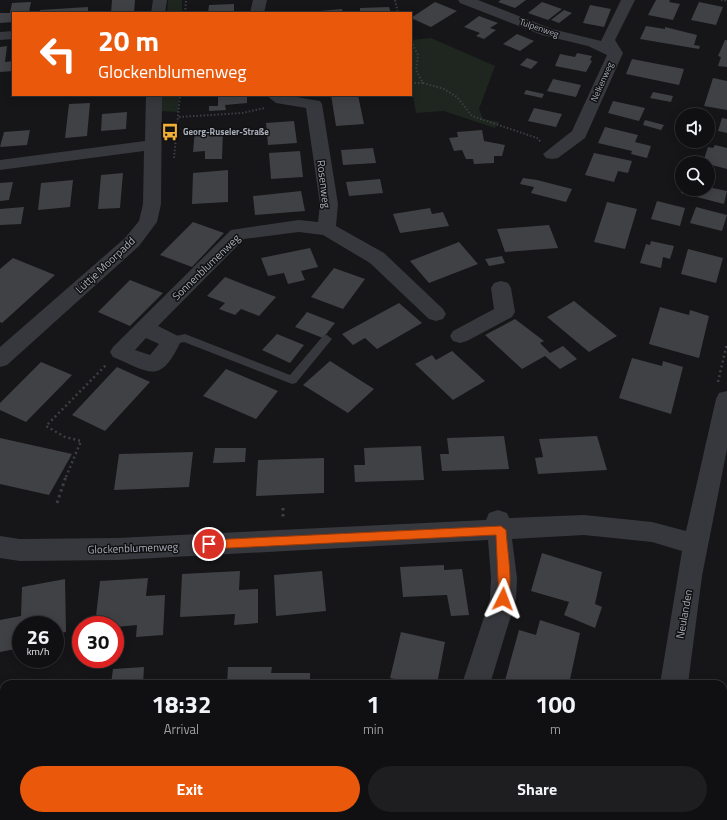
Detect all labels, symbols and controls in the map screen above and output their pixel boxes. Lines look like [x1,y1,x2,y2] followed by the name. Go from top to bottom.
[518,15,561,40] street label: Tulpenweg
[98,19,159,62] text: 20 m
[32,28,84,80] icon: left
[98,58,247,85] text: Glockenblumenweg
[587,60,616,104] street label: Nelkenweg
[675,108,715,196] map controls
[675,108,715,148] button: sound
[160,122,180,142] bus stop icon: Georg-Ruseler-Straße
[183,125,269,138] place label: Georg-Ruseler-Straße
[675,156,715,196] button: search
[313,159,335,209] street label: Rosenweg
[168,230,244,304] street label: Sonnenblumenweg
[71,233,139,297] street label: Lüttje Moorpadd
[192,527,226,561] pin
[198,533,220,555] icon: arrive
[87,538,179,558] street label: Glockenblumenweg
[482,578,524,620] position arrow
[672,588,696,640] street label: Neulanden
[72,616,124,668] speed limit sign: 30
[27,621,49,652] text: 26
[27,644,49,659] text: km/h
[152,686,211,722] text: 18:32
[367,686,380,722] text: 1
[535,686,575,722] text: 100
[164,719,199,739] text: Arrival
[363,719,384,739] text: min
[550,719,561,739] text: m
[20,766,360,812] button: Exit
[368,766,707,812] button: Share

